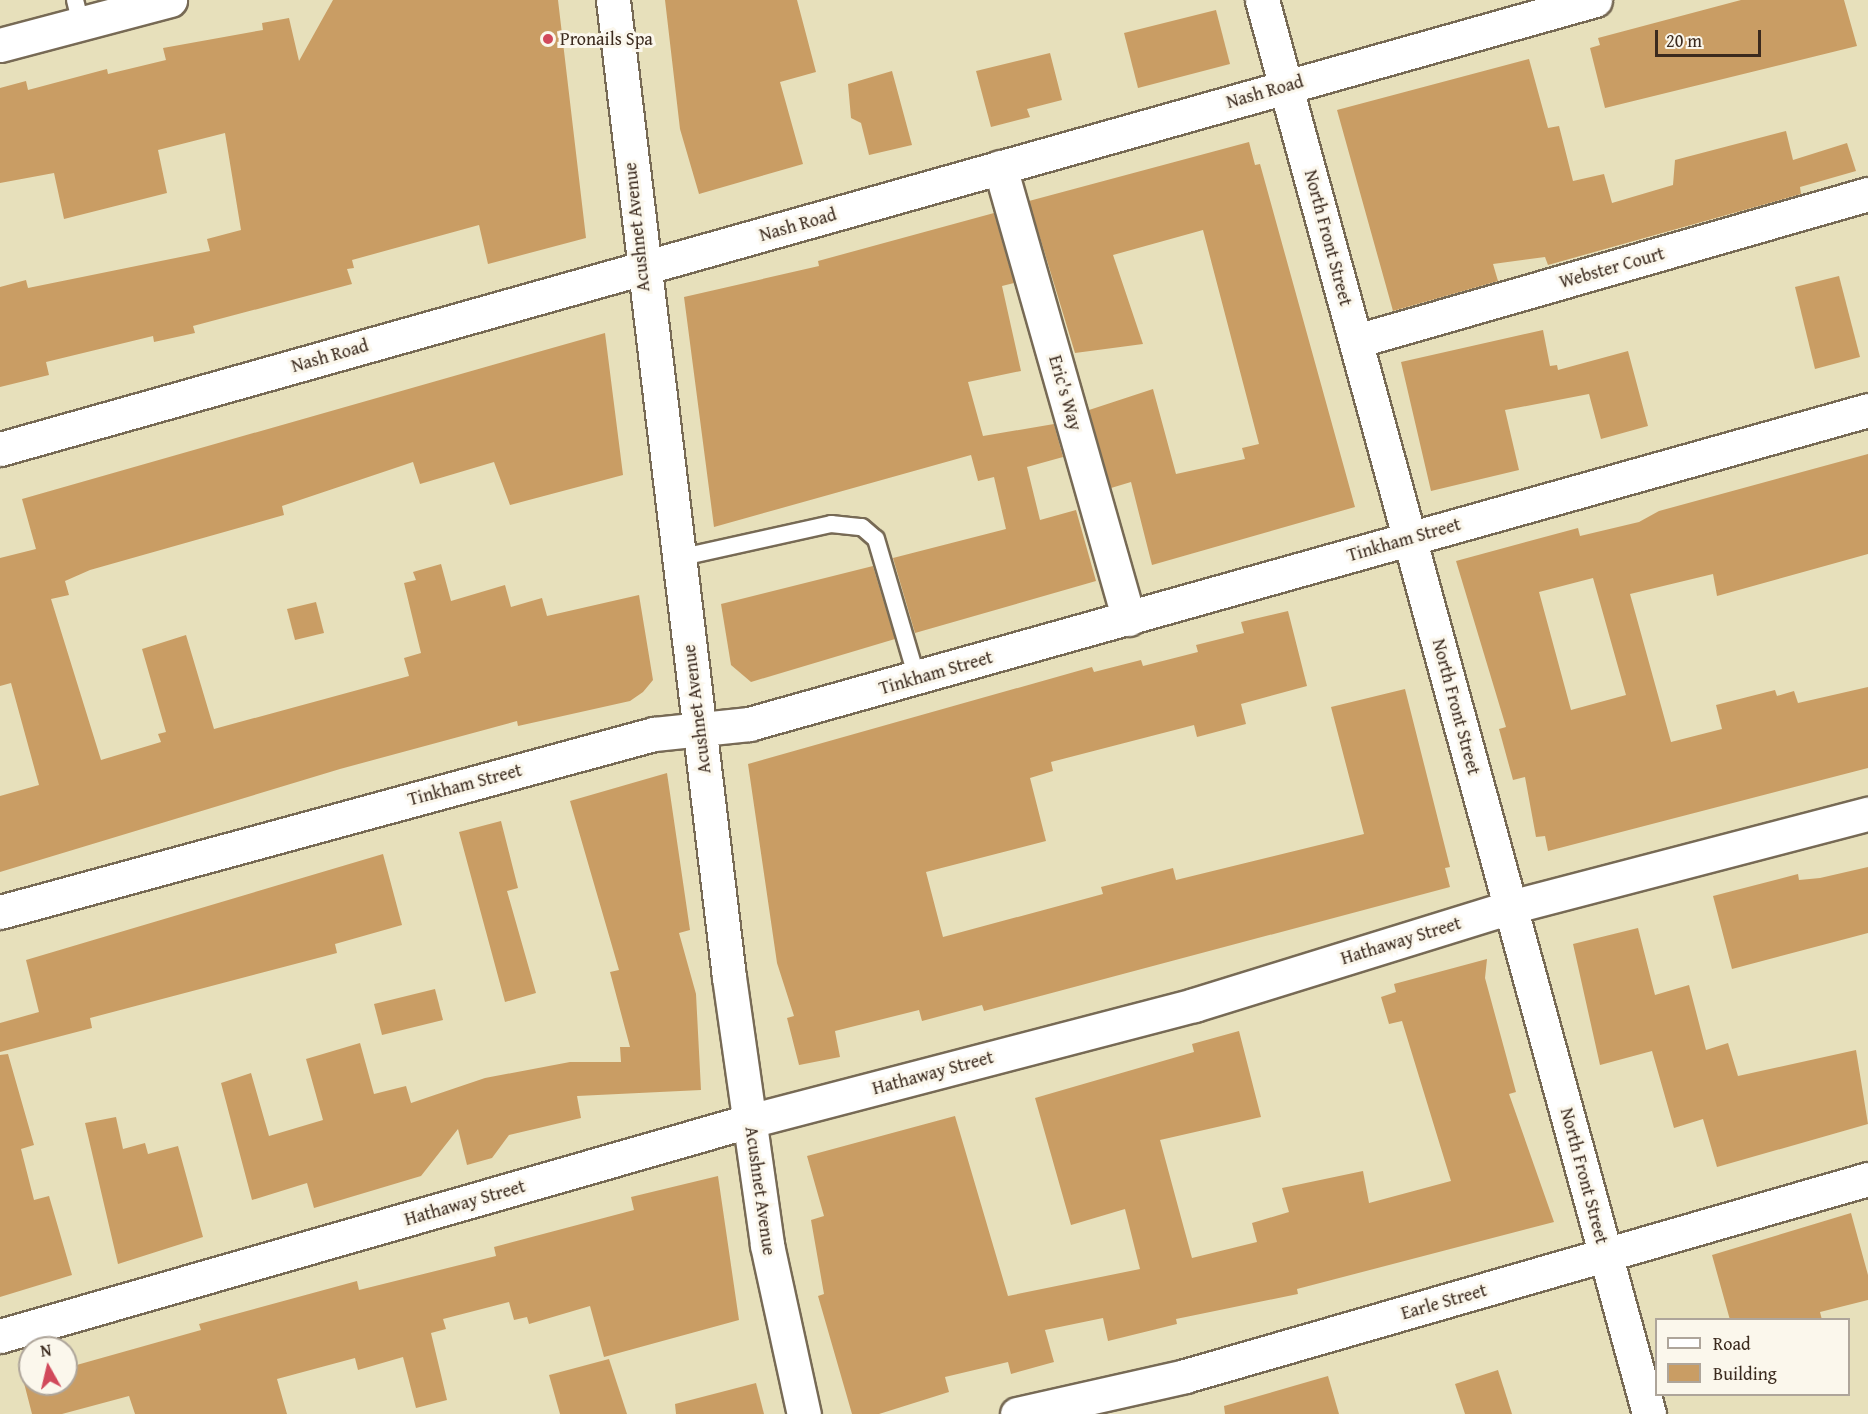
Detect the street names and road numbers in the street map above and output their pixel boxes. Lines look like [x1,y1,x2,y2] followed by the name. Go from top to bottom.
[1224,71,1306,113] street label: Nash Road
[619,161,655,293] street label: Acushnet Avenue
[1299,168,1357,308] street label: North Front Street
[757,204,839,246] street label: Nash Road
[1557,243,1667,293] street label: Webster Court
[289,335,371,377] street label: Nash Road
[1044,353,1086,433] street label: Eric's Way
[1345,513,1463,567] street label: Tinkham Street
[1427,637,1485,777] street label: North Front Street
[678,643,716,775] street label: Acushnet Avenue
[877,646,995,700] street label: Tinkham Street
[406,759,524,811] street label: Tinkham Street
[1338,912,1464,970] street label: Hathaway Street
[870,1046,996,1100] street label: Hathaway Street
[1555,1106,1613,1246] street label: North Front Street
[740,1125,780,1257] street label: Acushnet Avenue
[402,1175,528,1231] street label: Hathaway Street
[1399,1279,1489,1325] street label: Earle Street

